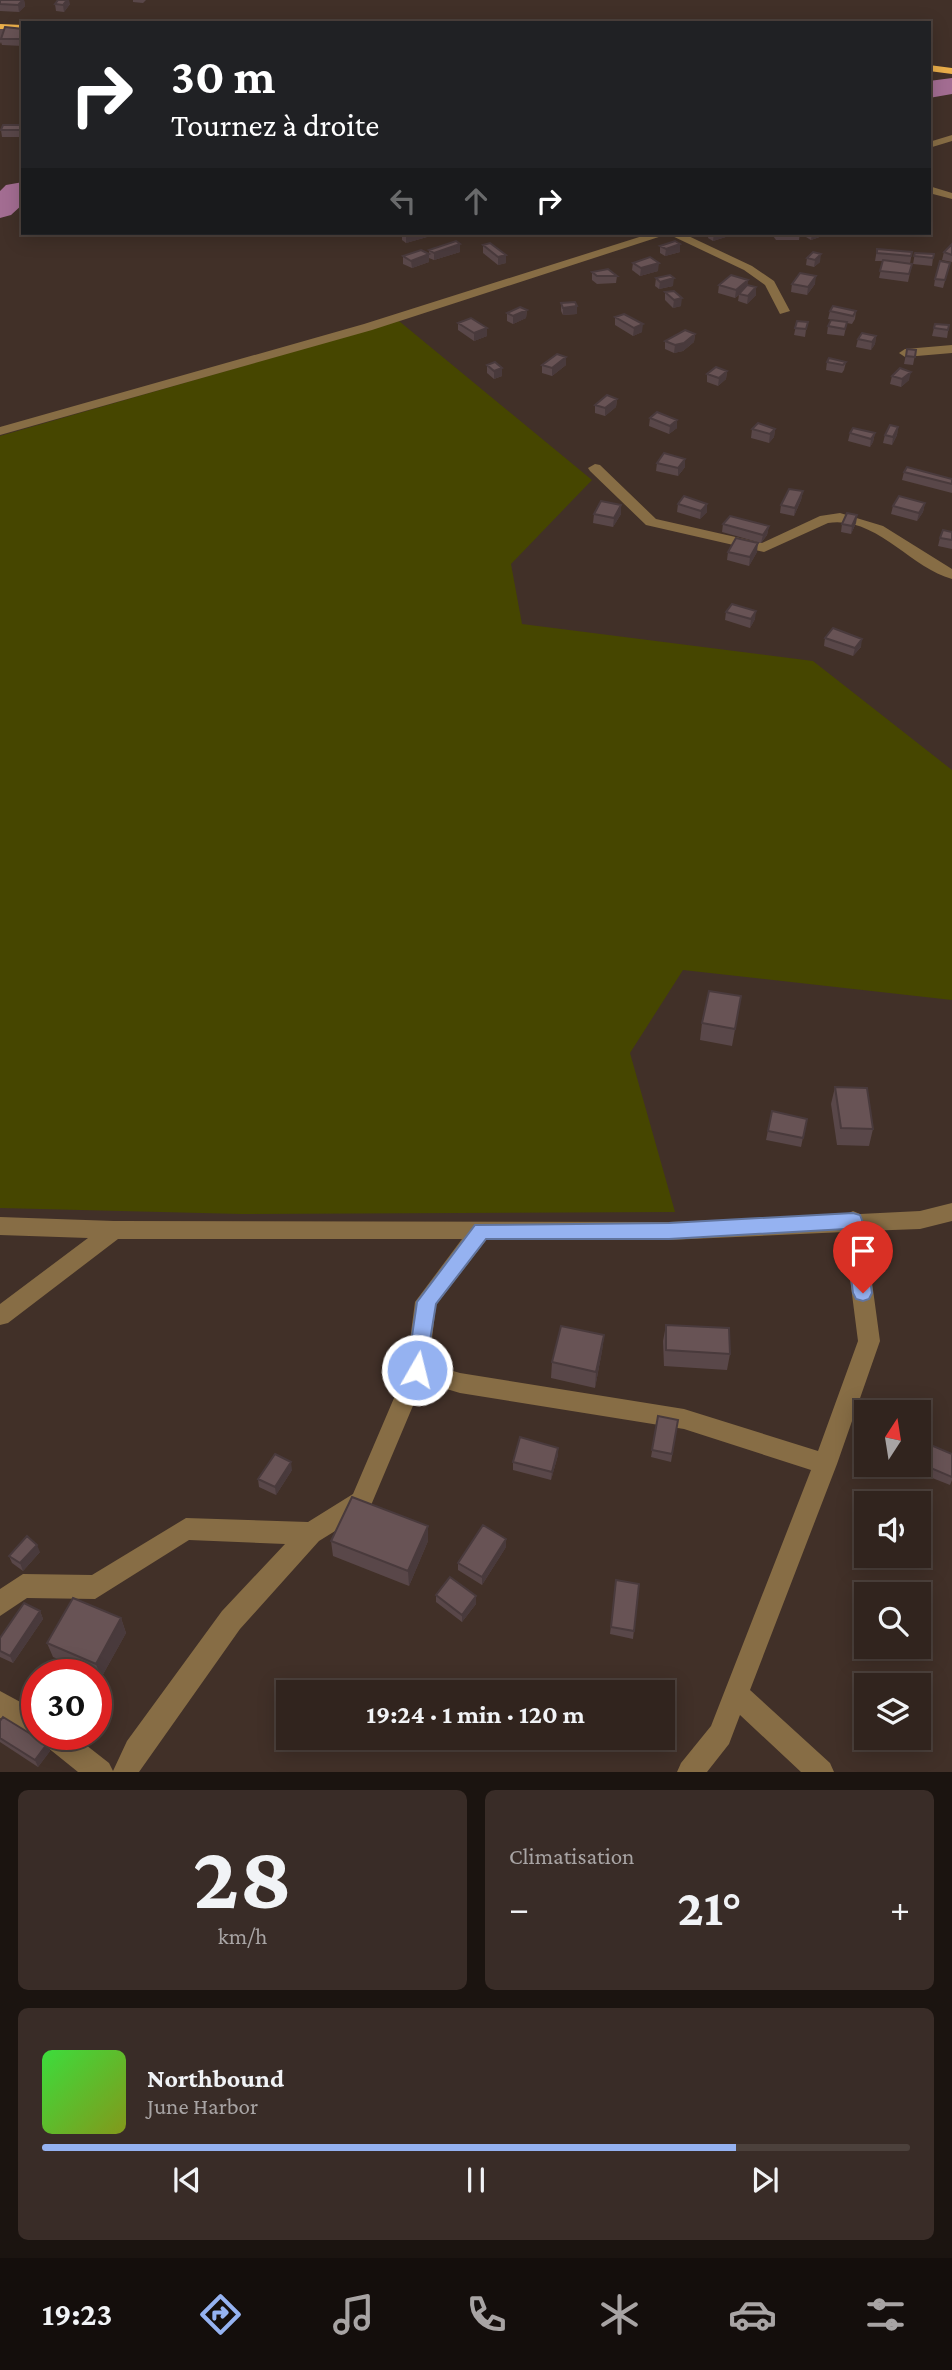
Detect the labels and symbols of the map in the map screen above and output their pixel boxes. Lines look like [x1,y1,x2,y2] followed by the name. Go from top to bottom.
[833,1221,893,1293] pin
[380,1333,454,1407] position arrow
[854,1400,931,1477] north arrow
[21,1659,112,1750] speed limit sign: 30

